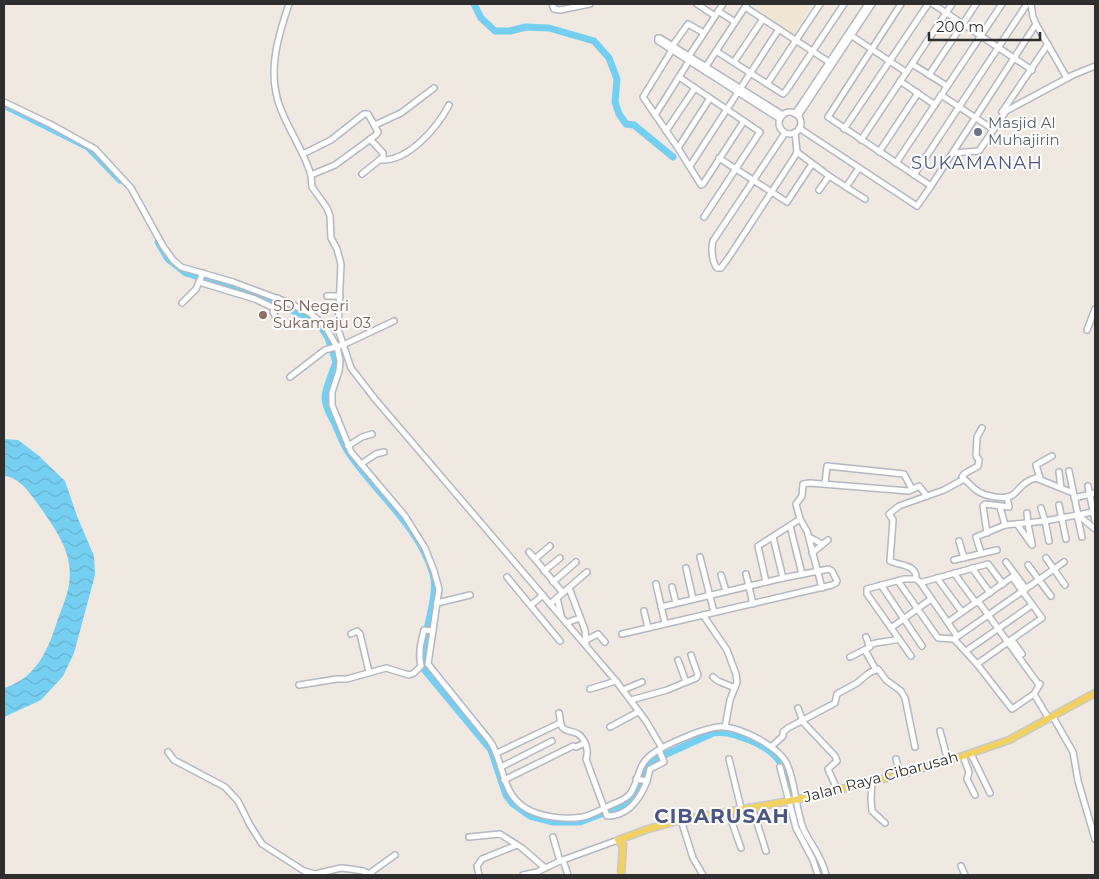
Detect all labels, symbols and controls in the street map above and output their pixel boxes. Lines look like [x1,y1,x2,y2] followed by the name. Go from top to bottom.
[929,10,1040,42] scale bar
[936,17,984,36] text: 200 m
[988,113,1060,149] place label: Masjid Al Muhajirin
[972,126,984,138] marker: Masjid Al Muhajirin
[911,152,1043,174] district label: SUKAMANAH
[273,296,371,332] place label: SD Negeri Sukamaju 03
[257,309,269,321] marker: SD Negeri Sukamaju 03
[801,747,960,807] street label: Jalan Raya Cibarusah
[654,804,790,828] district label: CIBARUSAH

